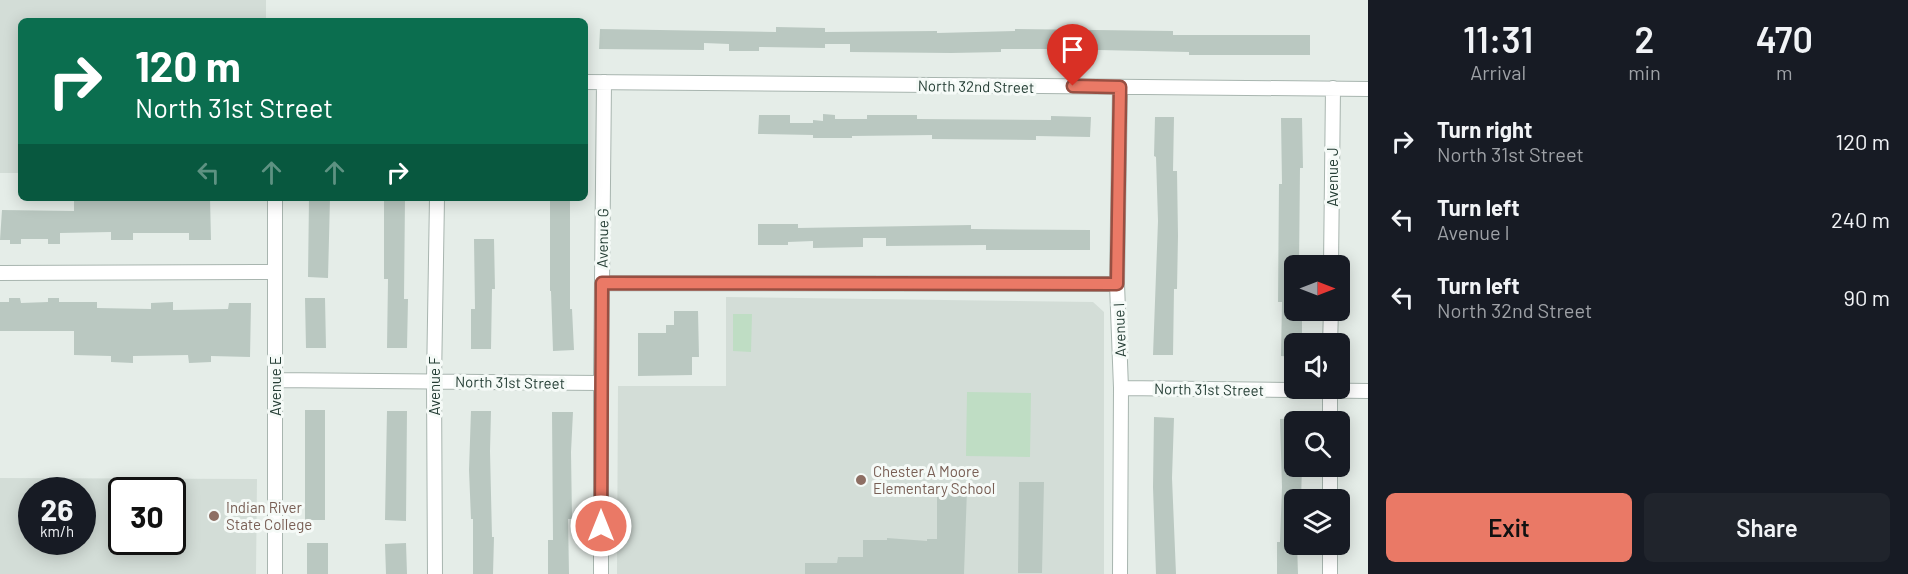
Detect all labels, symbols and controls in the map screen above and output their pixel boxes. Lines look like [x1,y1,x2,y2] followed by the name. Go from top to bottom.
[1463,17,1533,60] text: 11:31
[1635,17,1654,60] text: 2
[1756,17,1813,60] text: 470
[1047,24,1098,86] pin
[1056,33,1089,66] icon: arrive
[135,40,241,90] text: 120 m
[36,42,114,120] icon: right
[1470,60,1526,84] text: Arrival
[1628,60,1661,84] text: min
[1776,60,1793,84] text: m
[918,76,1034,96] street label: North 32nd Street
[135,91,333,123] text: North 31st Street
[1437,116,1532,142] text: Turn right
[1386,125,1419,158] icon: right
[1835,128,1890,154] text: 120 m
[1437,142,1584,166] text: North 31st Street
[1323,147,1341,207] street label: Avenue J
[192,156,225,189] icon: left
[255,156,288,189] icon: ahead
[318,156,351,189] icon: ahead
[381,156,414,189] icon: right
[1437,194,1520,220] text: Turn left
[1386,203,1419,236] icon: left
[1831,206,1890,232] text: 240 m
[592,208,612,268] street label: Avenue G
[1437,220,1510,244] text: Avenue I
[1284,255,1350,321] north arrow
[1284,255,1350,555] map controls
[1437,272,1520,298] text: Turn left
[1386,281,1419,314] icon: left
[1844,284,1890,310] text: 90 m
[1437,298,1592,322] text: North 32nd Street
[1109,302,1129,358] street label: Avenue I
[1284,333,1350,399] button: sound
[266,356,284,416] street label: Avenue E
[425,356,443,416] street label: Avenue F
[455,372,565,392] street label: North 31st Street
[1154,379,1264,399] street label: North 31st Street
[1284,411,1350,477] button: search
[873,462,995,497] place label: Chester A Moore Elementary School
[854,473,868,487] marker: Chester A Moore Elementary School
[108,477,186,555] speed limit sign: 30
[1284,489,1350,555] button: layers
[41,491,73,527] text: 26
[1386,493,1632,562] button: Exit
[1644,493,1890,562] button: Share
[569,494,633,558] position arrow
[226,498,312,533] place label: Indian River State College
[207,509,221,523] marker: Indian River State College
[40,522,74,540] text: km/h

